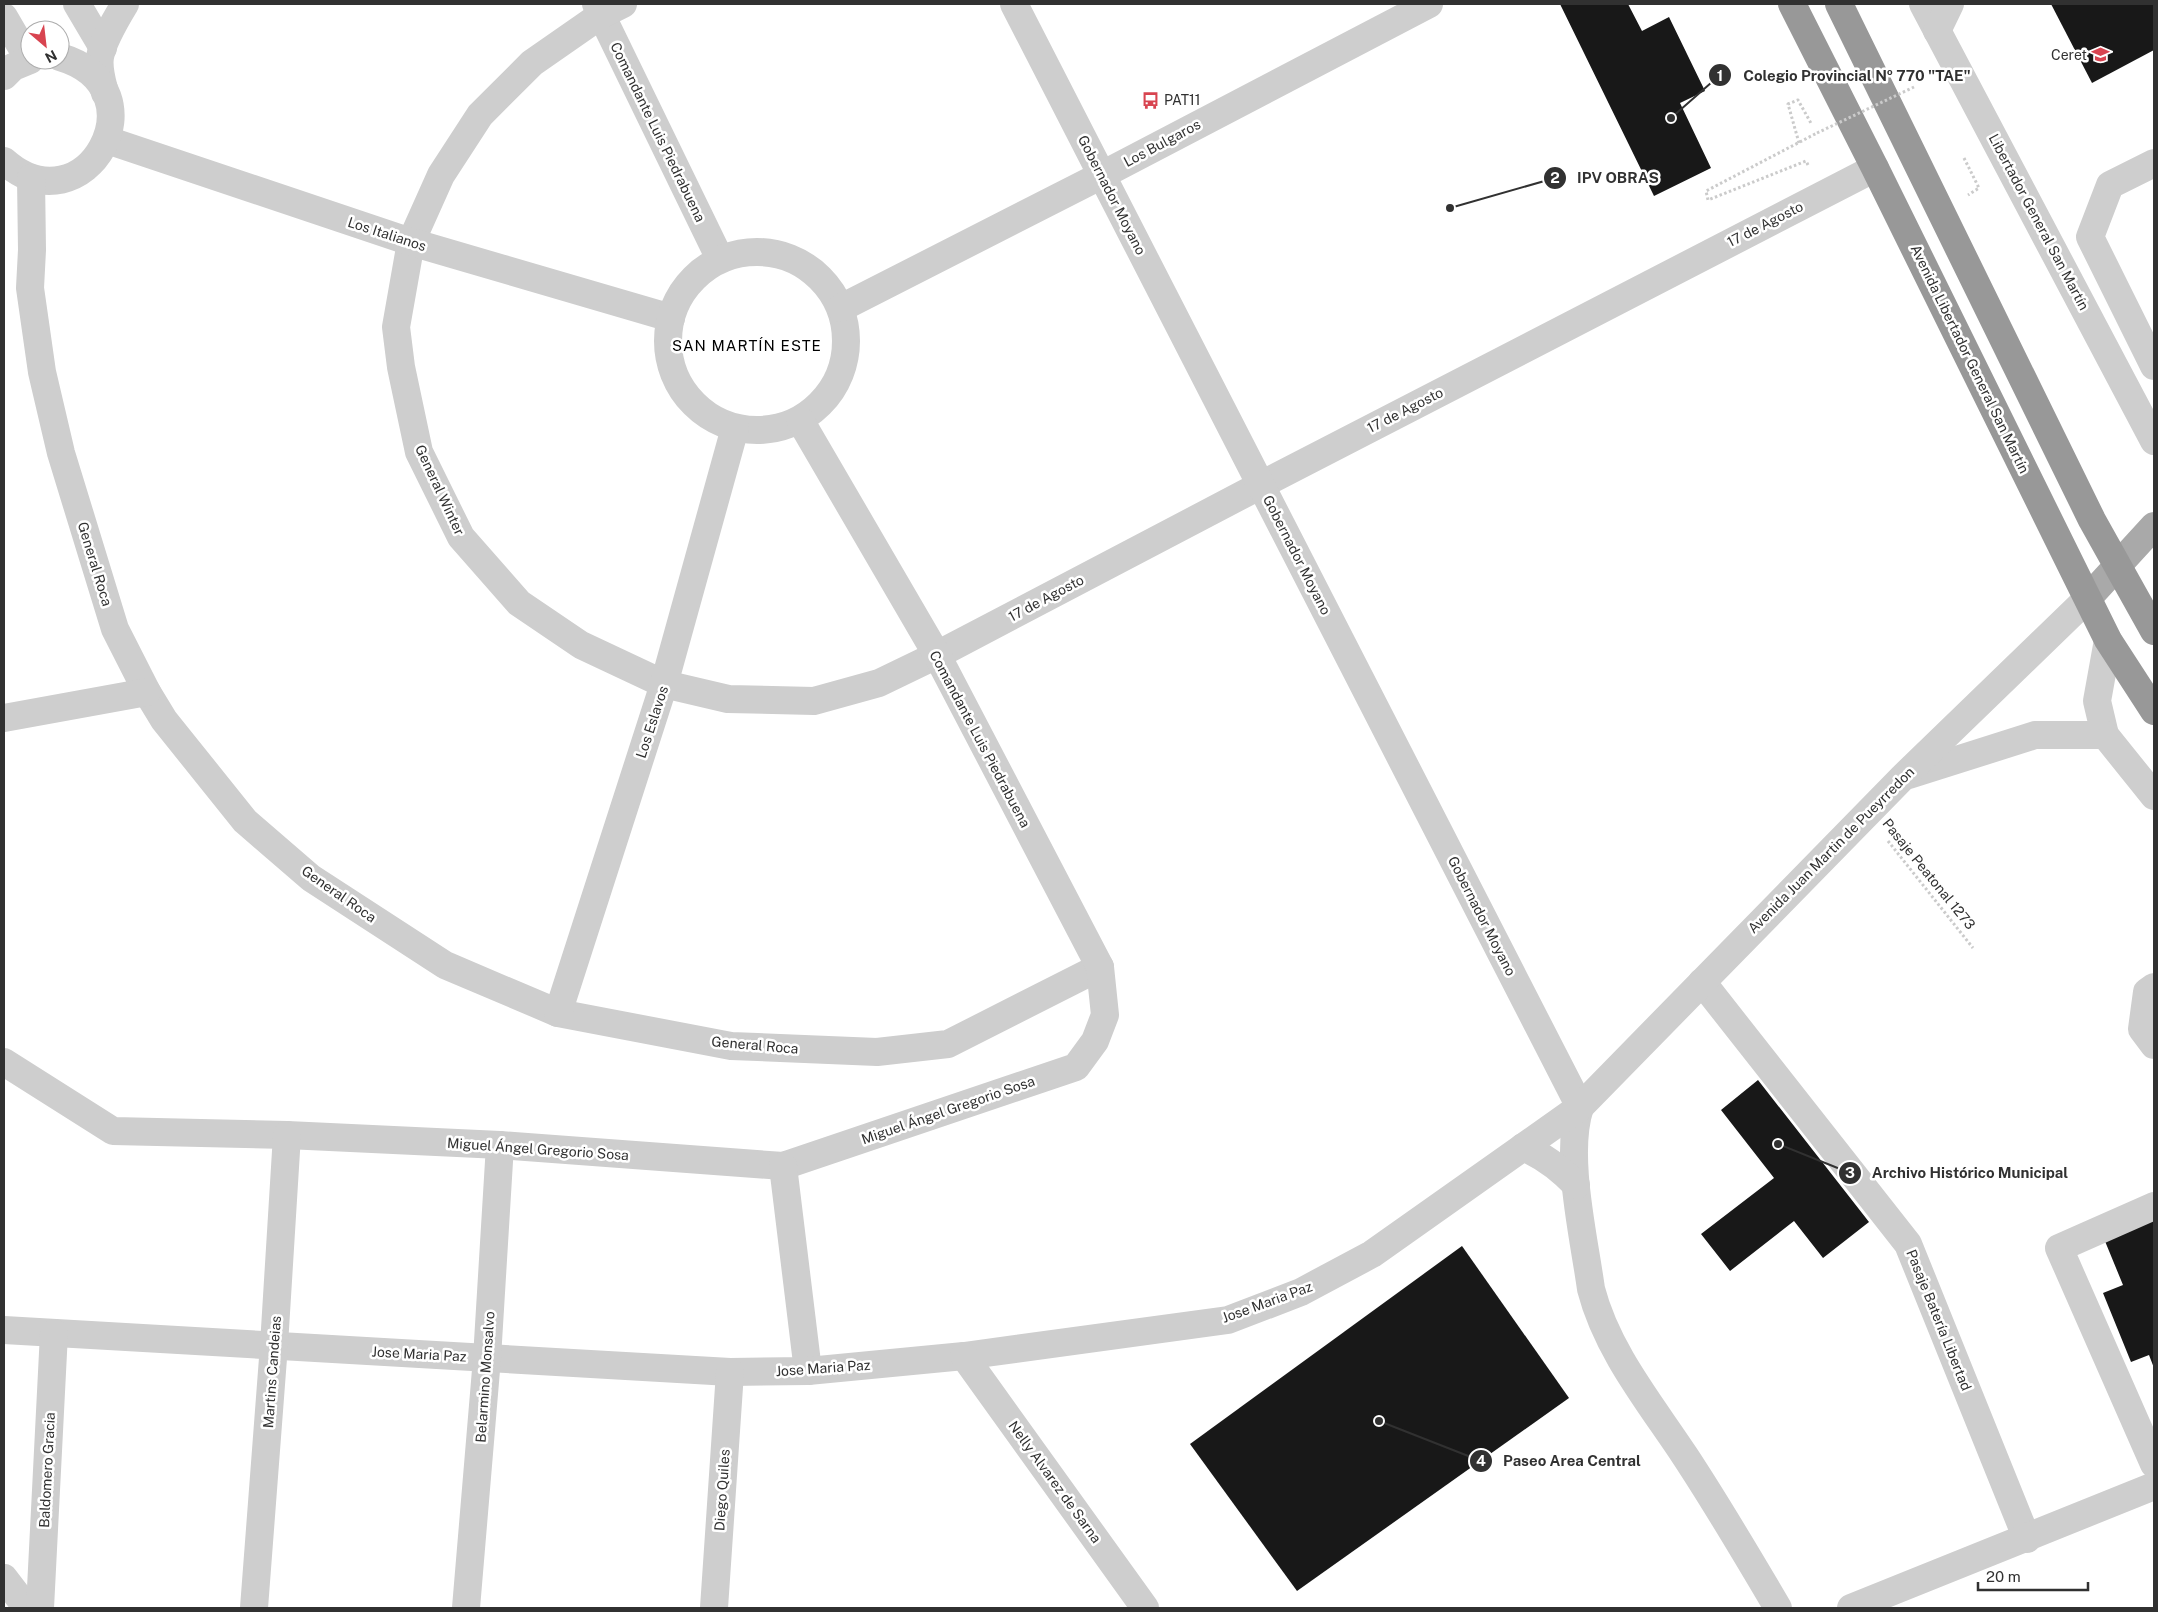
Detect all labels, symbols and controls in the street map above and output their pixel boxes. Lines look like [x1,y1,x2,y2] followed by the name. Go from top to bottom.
[20,20,70,70] north arrow
[607,40,709,224] street label: Comandante Luis Piedrabuena
[2091,45,2111,65] school or university icon: Ceret
[43,47,60,66] text: N
[2051,47,2087,63] place label: Ceret
[1708,60,1980,90] callout: Colegio Provincial Nº 770 "TAE"
[1717,67,1723,84] text: 1
[1743,67,1971,84] text: Colegio Provincial Nº 770 "TAE"
[1140,90,1160,110] bus stop icon: PAT11
[1164,92,1201,108] place label: PAT11
[1121,116,1203,170] street label: Los Bulgaros
[1986,131,2092,313] street label: Libertador General San Martín
[1075,133,1149,258] street label: Gobernador Moyano
[1542,163,1669,193] callout: IPV OBRAS
[1550,169,1560,186] text: 2
[1577,169,1659,186] text: IPV OBRAS
[1724,198,1806,250] street label: 17 de Agosto
[346,214,428,254] street label: Los Italianos
[1908,242,2032,476] street label: Avenida Libertador General San Martín
[672,337,822,354] district label: SAN MARTÍN ESTE
[1364,384,1446,436] street label: 17 de Agosto
[412,442,468,538] street label: General Winter
[1260,493,1334,618] street label: Gobernador Moyano
[75,520,115,608] street label: General Roca
[1006,571,1087,625] street label: 17 de Agosto
[926,648,1034,830] street label: Comandante Luis Piedrabuena
[633,684,671,760] street label: Los Eslavos
[1745,764,1917,936] street label: Avenida Juan Martin de Pueyrredon
[1879,815,1979,933] street label: Pasaje Peatonal 1273
[1445,854,1519,979] street label: Gobernador Moyano
[299,862,379,926] street label: General Roca
[711,1033,799,1057] street label: General Roca
[859,1072,1037,1147] street label: Miguel Ángel Gregorio Sosa
[447,1134,630,1163] street label: Miguel Ángel Gregorio Sosa
[1837,1158,2079,1188] callout: Archivo Histórico Municipal
[1845,1164,1855,1181] text: 3
[1872,1164,2068,1181] text: Archivo Histórico Municipal
[1903,1247,1975,1393] street label: Pasaje Batería Libertad
[1220,1278,1315,1326] street label: Jose Maria Paz
[472,1311,498,1443] street label: Belarmino Monsalvo
[260,1315,284,1429] street label: Martins Candeias
[371,1344,467,1364] street label: Jose Maria Paz
[775,1357,871,1379] street label: Jose Maria Paz
[36,1412,58,1528] street label: Baldomero Gracia
[1005,1418,1105,1546] street label: Nelly Alvarez de Sarna
[1468,1446,1651,1476] callout: Paseo Area Central
[711,1449,733,1531] street label: Diego Quiles
[1476,1452,1486,1469] text: 4
[1503,1452,1641,1469] text: Paseo Area Central
[1978,1560,2088,1592] scale bar
[1986,1568,2021,1585] text: 20 m

